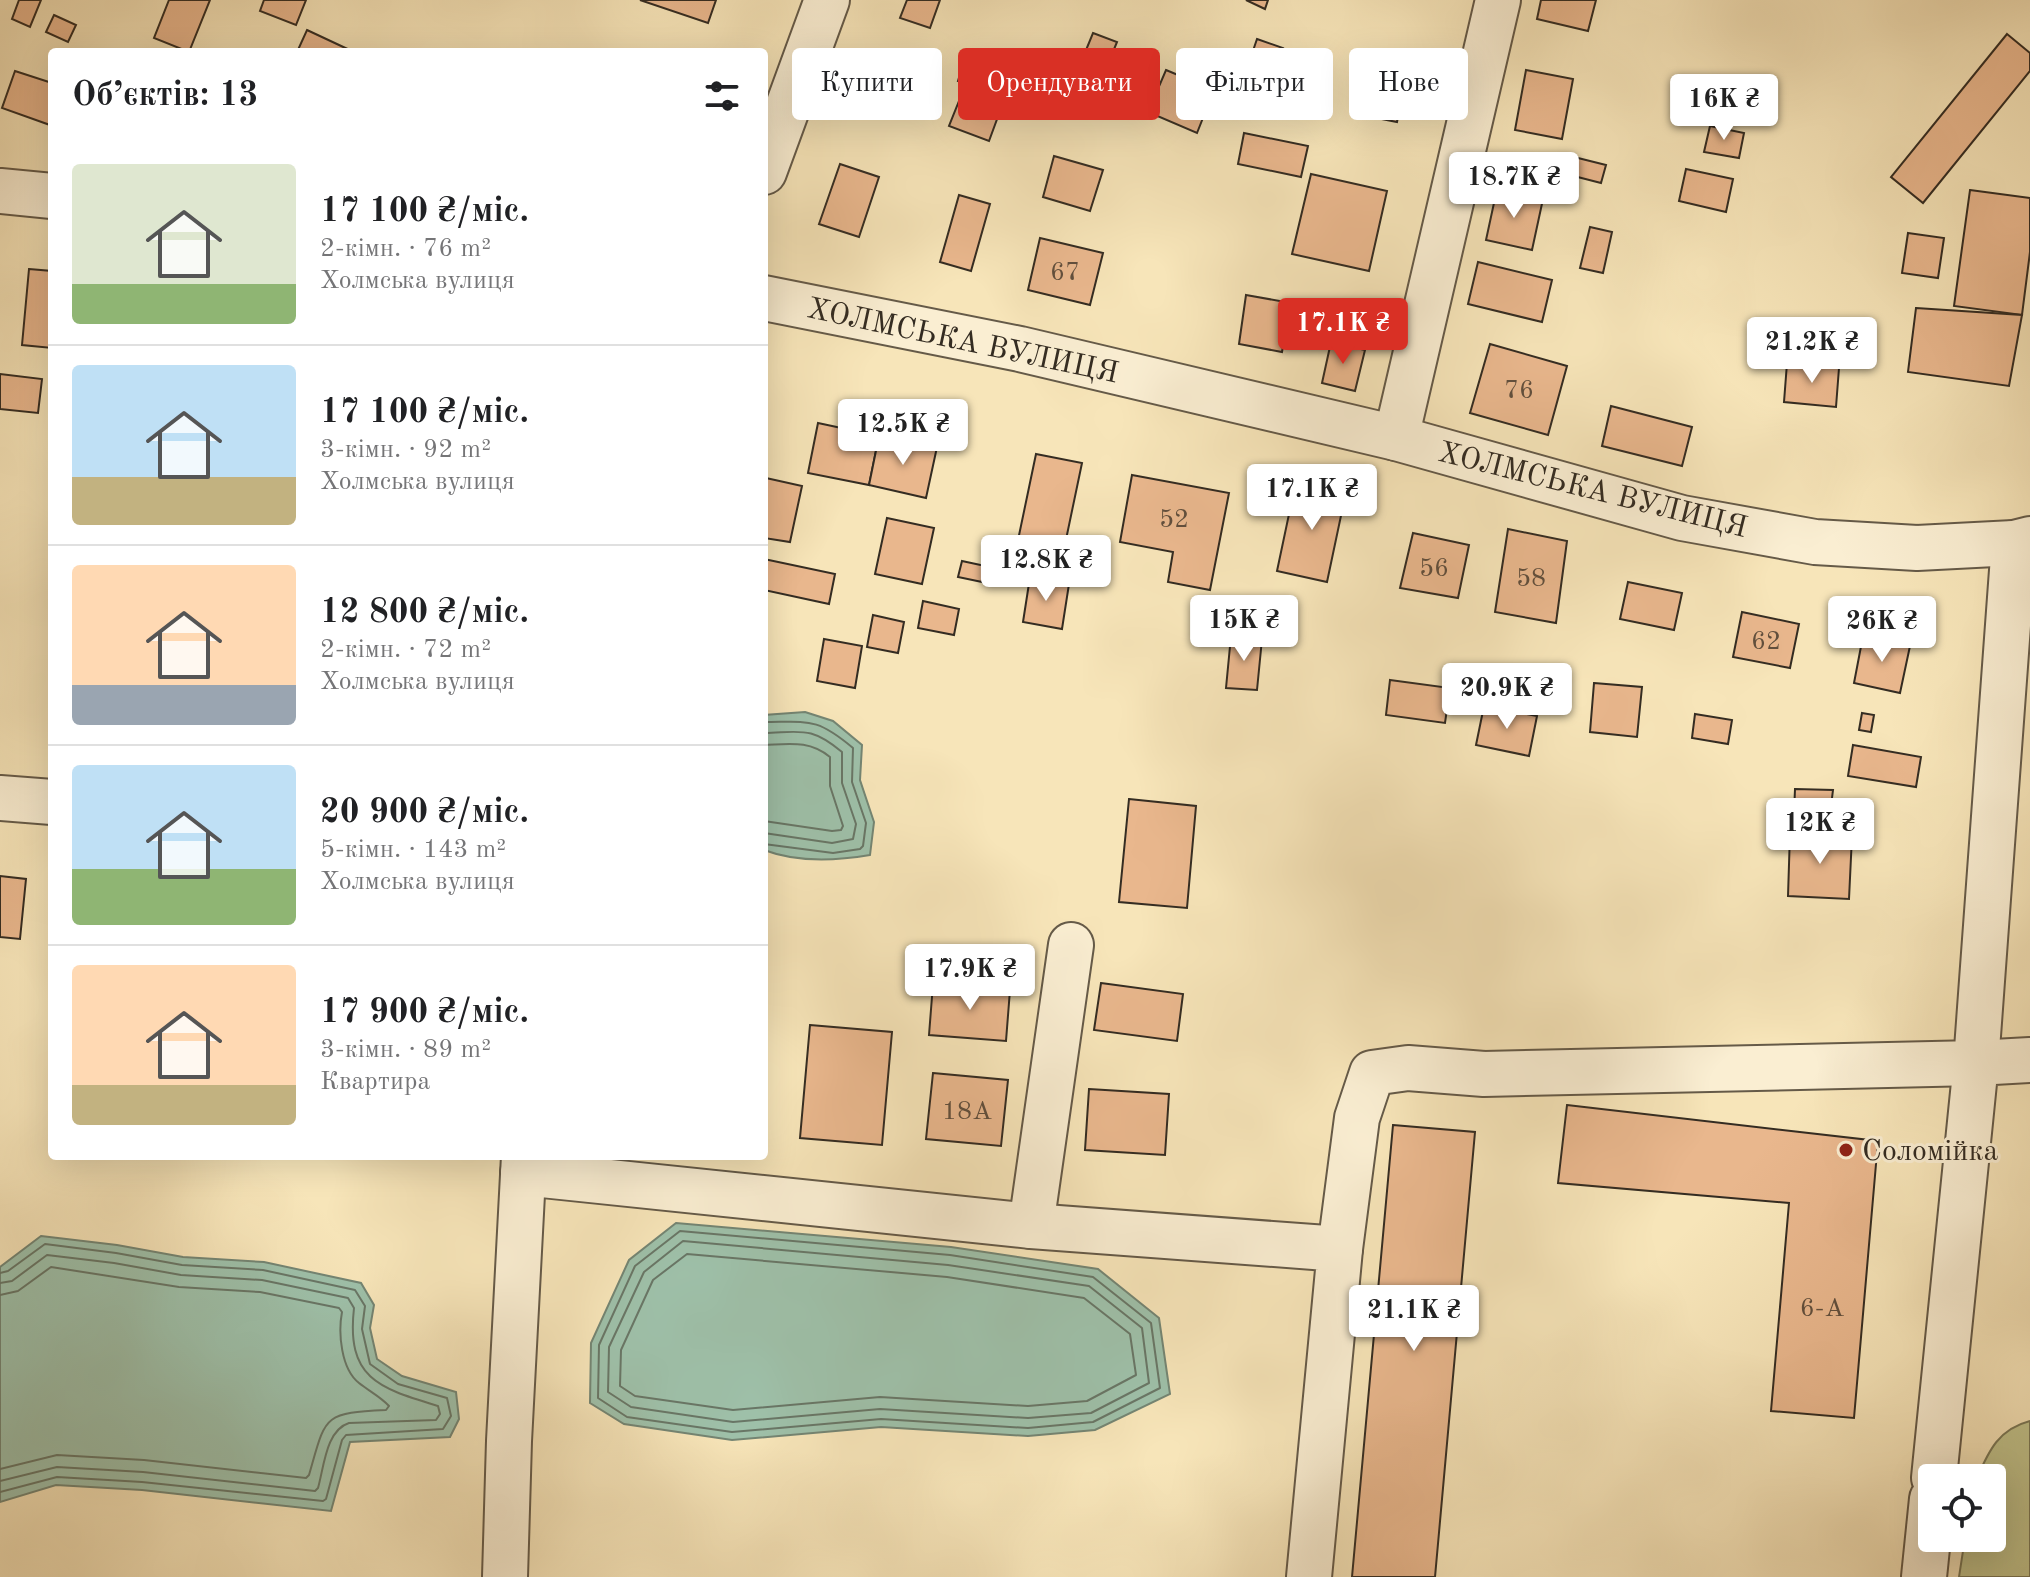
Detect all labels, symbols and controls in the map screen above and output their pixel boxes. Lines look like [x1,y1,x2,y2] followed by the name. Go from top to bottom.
[792,48,942,120] chip: Купити
[958,48,1160,120] chip: Орендувати
[1176,48,1333,120] chip: Фільтри
[1349,48,1468,120] chip: Нове
[700,74,744,118] icon: filters
[1668,74,1780,142] pin: 16K ₴
[72,79,258,113] text: Об’єктів: 13
[1688,87,1760,113] text: 16K ₴
[1440,152,1588,220] pin: 18.7K ₴
[1467,165,1561,191] text: 18.7K ₴
[320,195,529,229] text: 17 100 ₴/міс.
[136,196,232,292] icon: home
[320,236,491,262] text: 2-кімн. · 76 m²
[1050,260,1080,286] house number: 67
[320,268,515,294] text: Холмська вулиця
[804,294,1121,390] street label: ХОЛМСЬКА ВУЛИЦЯ
[1269,298,1417,366] pin: 17.1K ₴
[1296,311,1390,337] text: 17.1K ₴
[1738,317,1886,385] pin: 21.2K ₴
[1765,330,1859,356] text: 21.2K ₴
[1504,378,1534,404] house number: 76
[320,396,529,430] text: 17 100 ₴/міс.
[136,397,232,493] icon: home
[829,399,977,467] pin: 12.5K ₴
[856,412,950,438] text: 12.5K ₴
[320,437,491,463] text: 3-кімн. · 92 m²
[1435,438,1750,544] street label: ХОЛМСЬКА ВУЛИЦЯ
[1238,464,1386,532] pin: 17.1K ₴
[320,469,515,495] text: Холмська вулиця
[1265,477,1359,503] text: 17.1K ₴
[1159,507,1189,533] house number: 52
[972,535,1120,603] pin: 12.8K ₴
[999,548,1093,574] text: 12.8K ₴
[1419,556,1449,582] house number: 56
[1516,566,1546,592] house number: 58
[1188,595,1300,663] pin: 15K ₴
[320,596,529,630] text: 12 800 ₴/міс.
[1826,596,1938,664] pin: 26K ₴
[136,597,232,693] icon: home
[1208,608,1280,634] text: 15K ₴
[1846,609,1918,635] text: 26K ₴
[1751,629,1781,655] house number: 62
[320,637,491,663] text: 2-кімн. · 72 m²
[1433,663,1581,731] pin: 20.9K ₴
[320,669,515,695] text: Холмська вулиця
[1460,676,1554,702] text: 20.9K ₴
[320,796,529,830] text: 20 900 ₴/міс.
[136,797,232,893] icon: home
[1764,798,1876,866] pin: 12K ₴
[1784,811,1856,837] text: 12K ₴
[320,837,506,863] text: 5-кімн. · 143 m²
[320,869,515,895] text: Холмська вулиця
[896,944,1044,1012] pin: 17.9K ₴
[923,957,1017,983] text: 17.9K ₴
[320,996,529,1030] text: 17 900 ₴/міс.
[136,997,232,1093] icon: home
[320,1037,491,1063] text: 3-кімн. · 89 m²
[320,1069,430,1095] text: Квартира
[942,1099,992,1125] house number: 18А
[1862,1137,1999,1167] place label: Соломійка
[1837,1141,1855,1159] marker: Соломійка
[1340,1285,1488,1353] pin: 21.1K ₴
[1800,1296,1844,1322] house number: 6-А
[1367,1298,1461,1324] text: 21.1K ₴
[1918,1464,2006,1552] map controls
[1918,1464,2006,1552] button: locate

